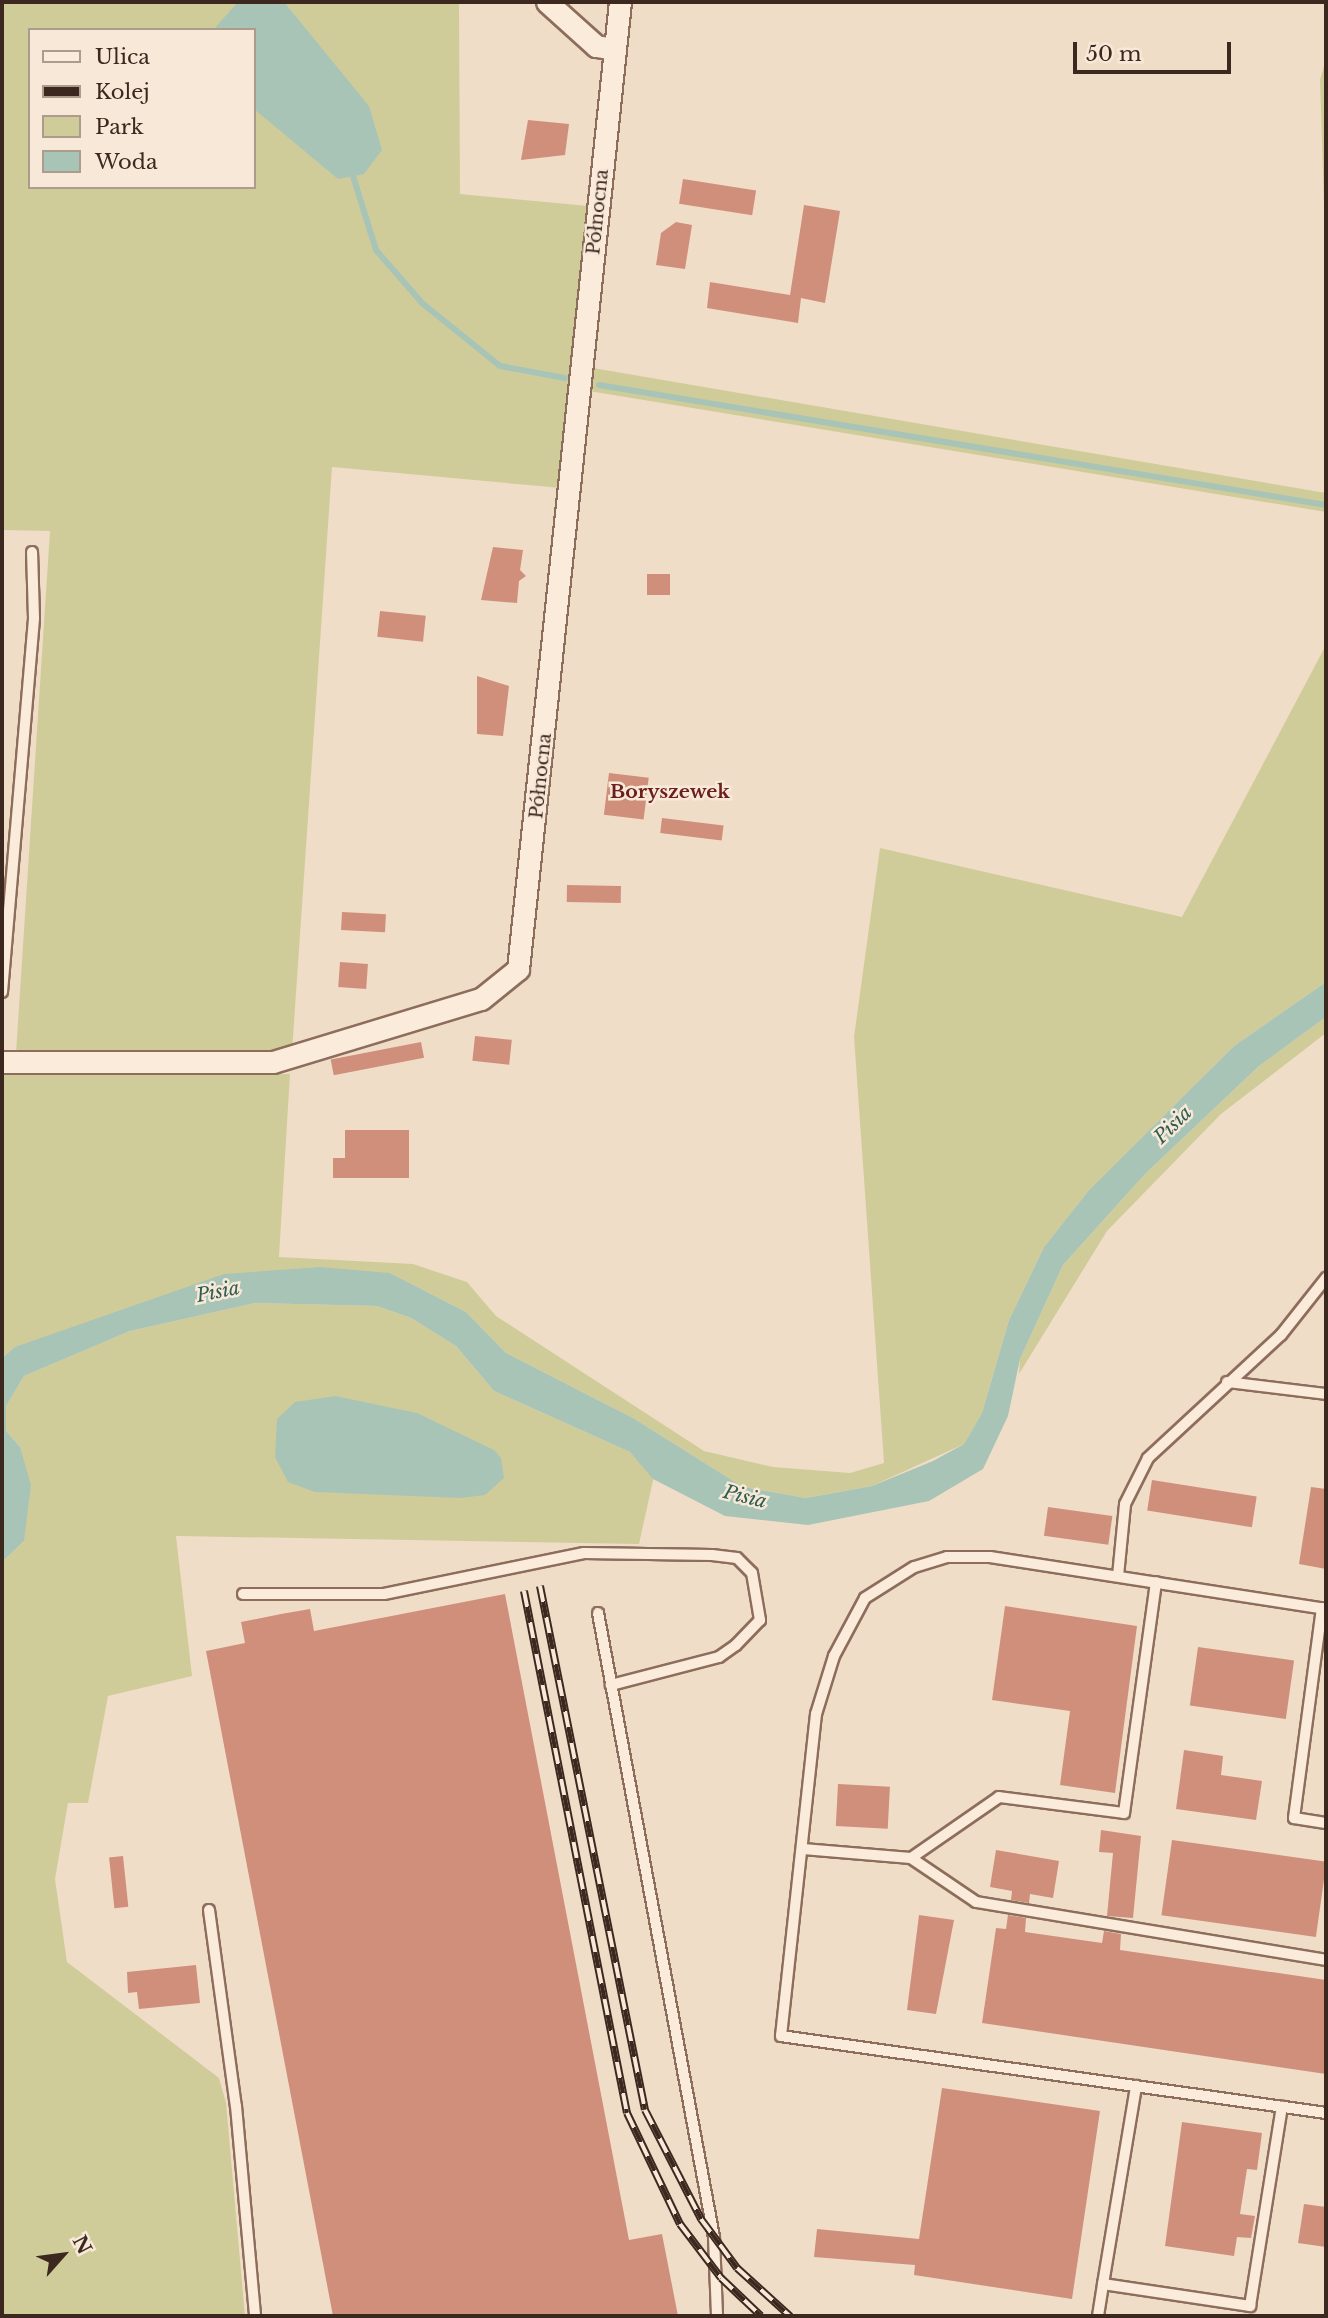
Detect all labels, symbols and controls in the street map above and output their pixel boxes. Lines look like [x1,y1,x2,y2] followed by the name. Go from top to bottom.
[28,28,256,189] legend
[1076,28,1234,72] scale bar
[1086,41,1141,67] text: 50 m
[95,44,150,70] text: Ulica
[95,79,150,105] text: Kolej
[95,114,144,140] text: Park
[95,149,158,175] text: Woda
[583,168,613,256] street label: Północna
[526,732,556,820] street label: Północna
[610,781,730,803] district label: Boryszewek
[1149,1101,1197,1149] water label: Pisia
[194,1277,242,1307] water label: Pisia
[721,1481,769,1513] water label: Pisia
[28,2220,98,2290] north arrow
[68,2232,96,2258] text: N

